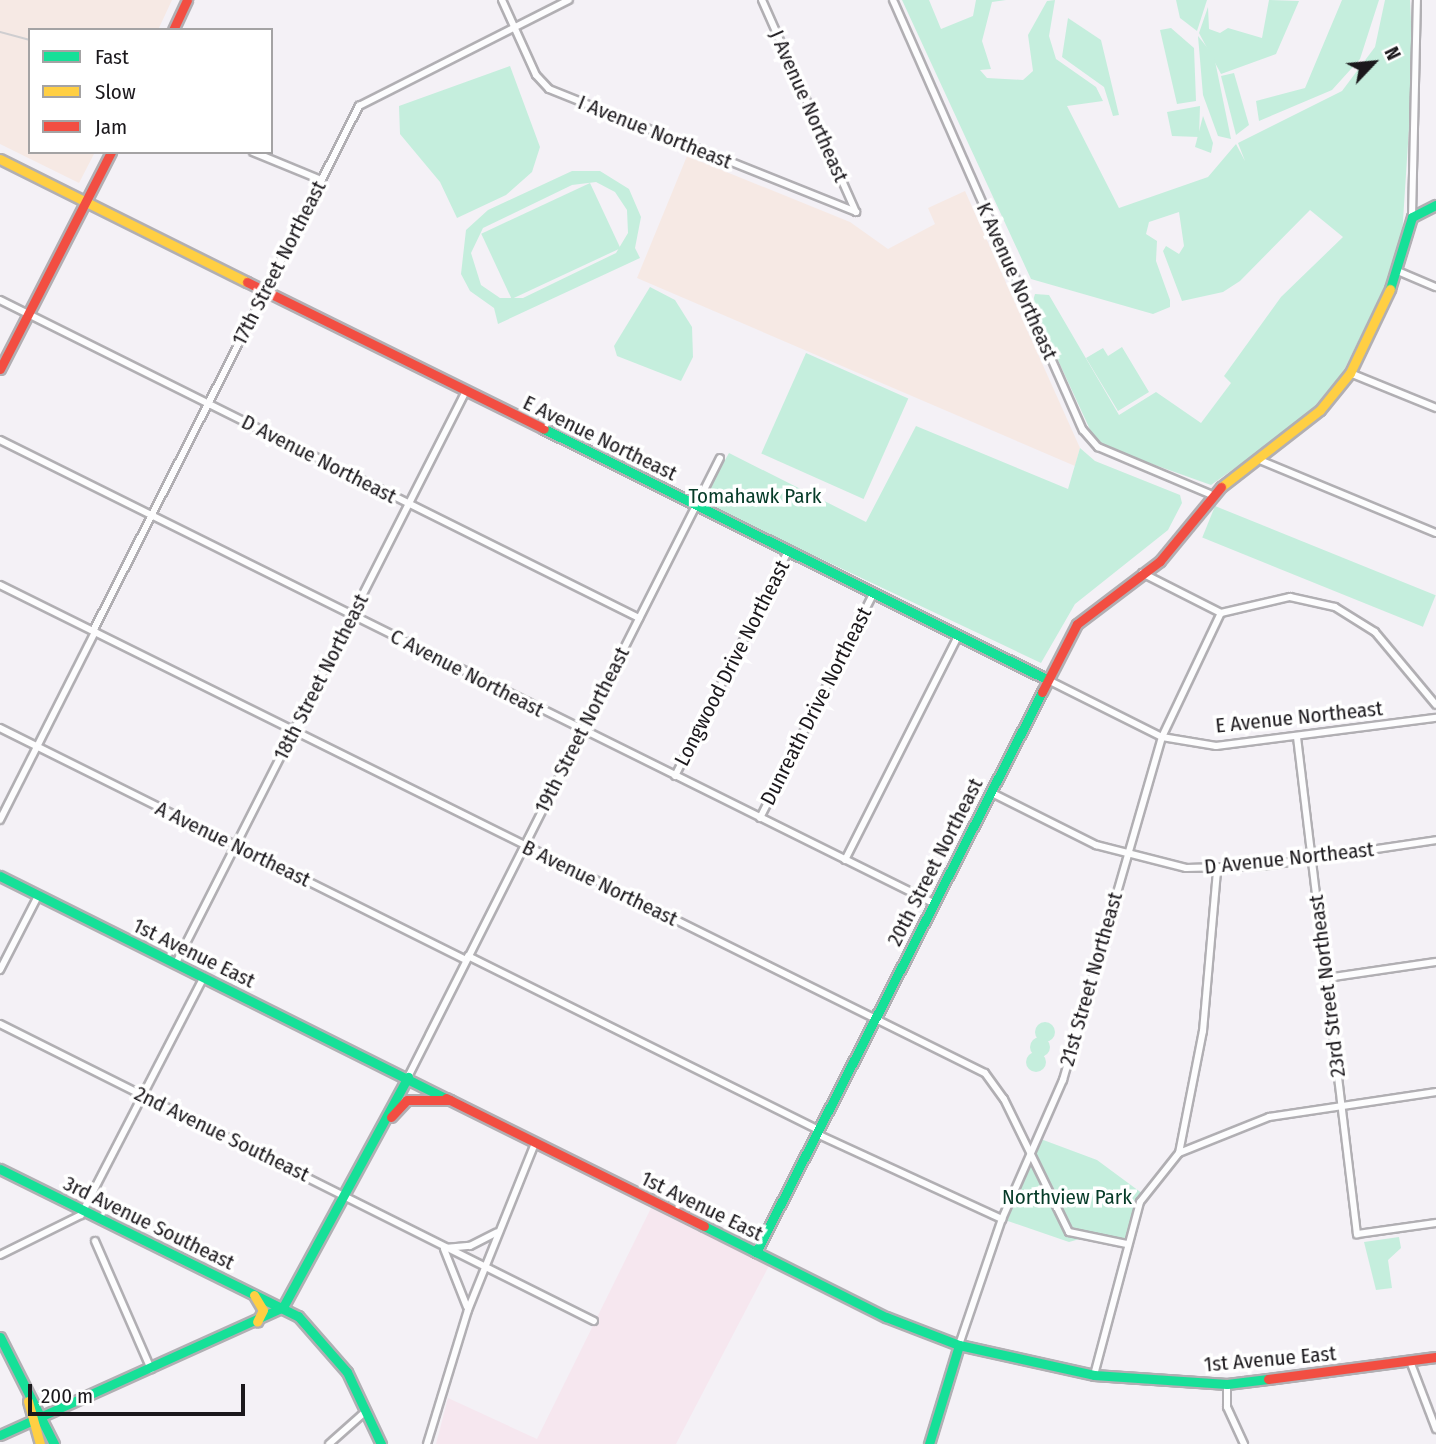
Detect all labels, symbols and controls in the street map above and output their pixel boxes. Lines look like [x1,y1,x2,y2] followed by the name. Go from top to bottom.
[764,26,854,186] street label: J Avenue Northeast
[28,28,273,154] legend
[1338,28,1408,98] north arrow
[1379,43,1405,64] text: N
[95,44,129,70] text: Fast
[95,79,136,105] text: Slow
[574,90,736,174] street label: I Avenue Northeast
[95,114,127,140] text: Jam
[227,176,331,350] street label: 17th Street Northeast
[971,199,1063,363] street label: K Avenue Northeast
[519,390,681,486] street label: E Avenue Northeast
[237,409,401,509] street label: D Avenue Northeast
[688,483,822,509] park label: Tomahawk Park
[669,556,795,770] street label: Longwood Drive Northeast
[268,590,374,764] street label: 18th Street Northeast
[755,603,877,809] street label: Dunreath Drive Northeast
[386,623,548,723] street label: C Avenue Northeast
[529,643,635,817] street label: 19th Street Northeast
[1214,696,1384,738] street label: E Avenue Northeast
[882,774,988,950] street label: 20th Street Northeast
[151,796,315,892] street label: A Avenue Northeast
[518,834,682,932] street label: B Avenue Northeast
[1203,837,1375,879] street label: D Avenue Northeast
[1054,889,1128,1069] street label: 21st Street Northeast
[1303,893,1351,1079] street label: 23rd Street Northeast
[129,913,259,993] street label: 1st Avenue East
[131,1081,313,1187] street label: 2nd Avenue Southeast
[637,1166,767,1246] street label: 1st Avenue East
[59,1171,239,1275] street label: 3rd Avenue Southeast
[1002,1184,1132,1210] park label: Northview Park
[1203,1341,1337,1377] street label: 1st Avenue East
[32,1370,248,1414] scale bar
[41,1383,93,1409] text: 200 m

